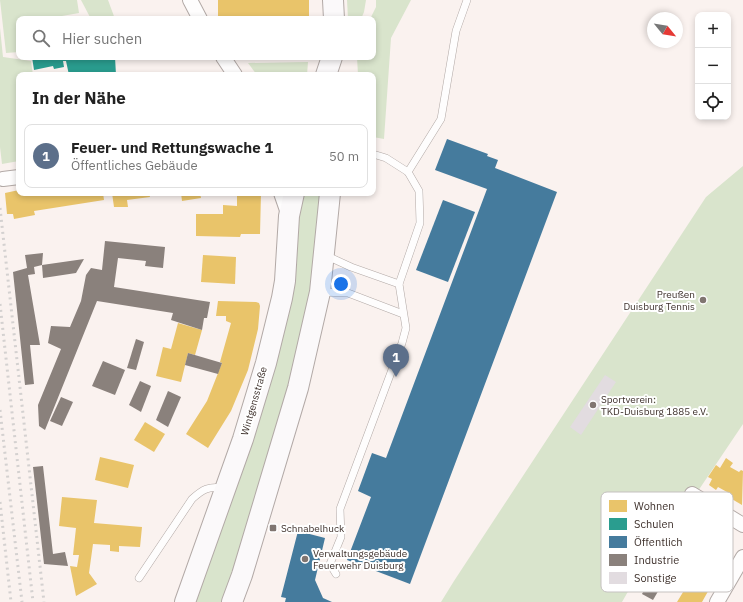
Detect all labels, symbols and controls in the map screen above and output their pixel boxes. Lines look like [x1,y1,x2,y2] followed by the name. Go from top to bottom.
[647,12,683,48] north arrow
[695,12,731,120] map controls
[695,12,731,48] button: +
[16,16,376,60] search box
[30,27,52,49] icon: search
[62,29,142,48] text: Hier suchen
[695,48,731,84] button: −
[695,84,731,120] button: locate
[32,87,126,109] text: In der Nähe
[71,138,273,157] text: Feuer- und Rettungswache 1
[42,148,50,165] text: 1
[329,148,359,165] text: 50 m
[71,157,198,174] text: Öffentliches Gebäude
[331,274,351,294] your location
[623,288,695,313] place label: Preußen Duisburg Tennis
[698,295,708,305] marker: Preußen Duisburg Tennis
[383,344,409,377] pin: 1
[238,365,270,437] street label: Wintgensstraße
[601,393,708,418] place label: Sportverein: TKD-Duisburg 1885 e.V.
[588,400,598,410] marker: Sportverein: TKD-Duisburg 1885 e.V.
[601,492,733,592] legend
[634,499,675,513] text: Wohnen
[634,517,674,531] text: Schulen
[281,522,345,535] place label: Schnabelhuck
[268,523,278,533] marker: Schnabelhuck
[634,535,683,549] text: Öffentlich
[313,547,408,572] place label: Verwaltungsgebäude Feuerwehr Duisburg
[634,553,679,567] text: Industrie
[300,554,310,564] marker: Verwaltungsgebäude Feuerwehr Duisburg
[634,571,676,585] text: Sonstige

